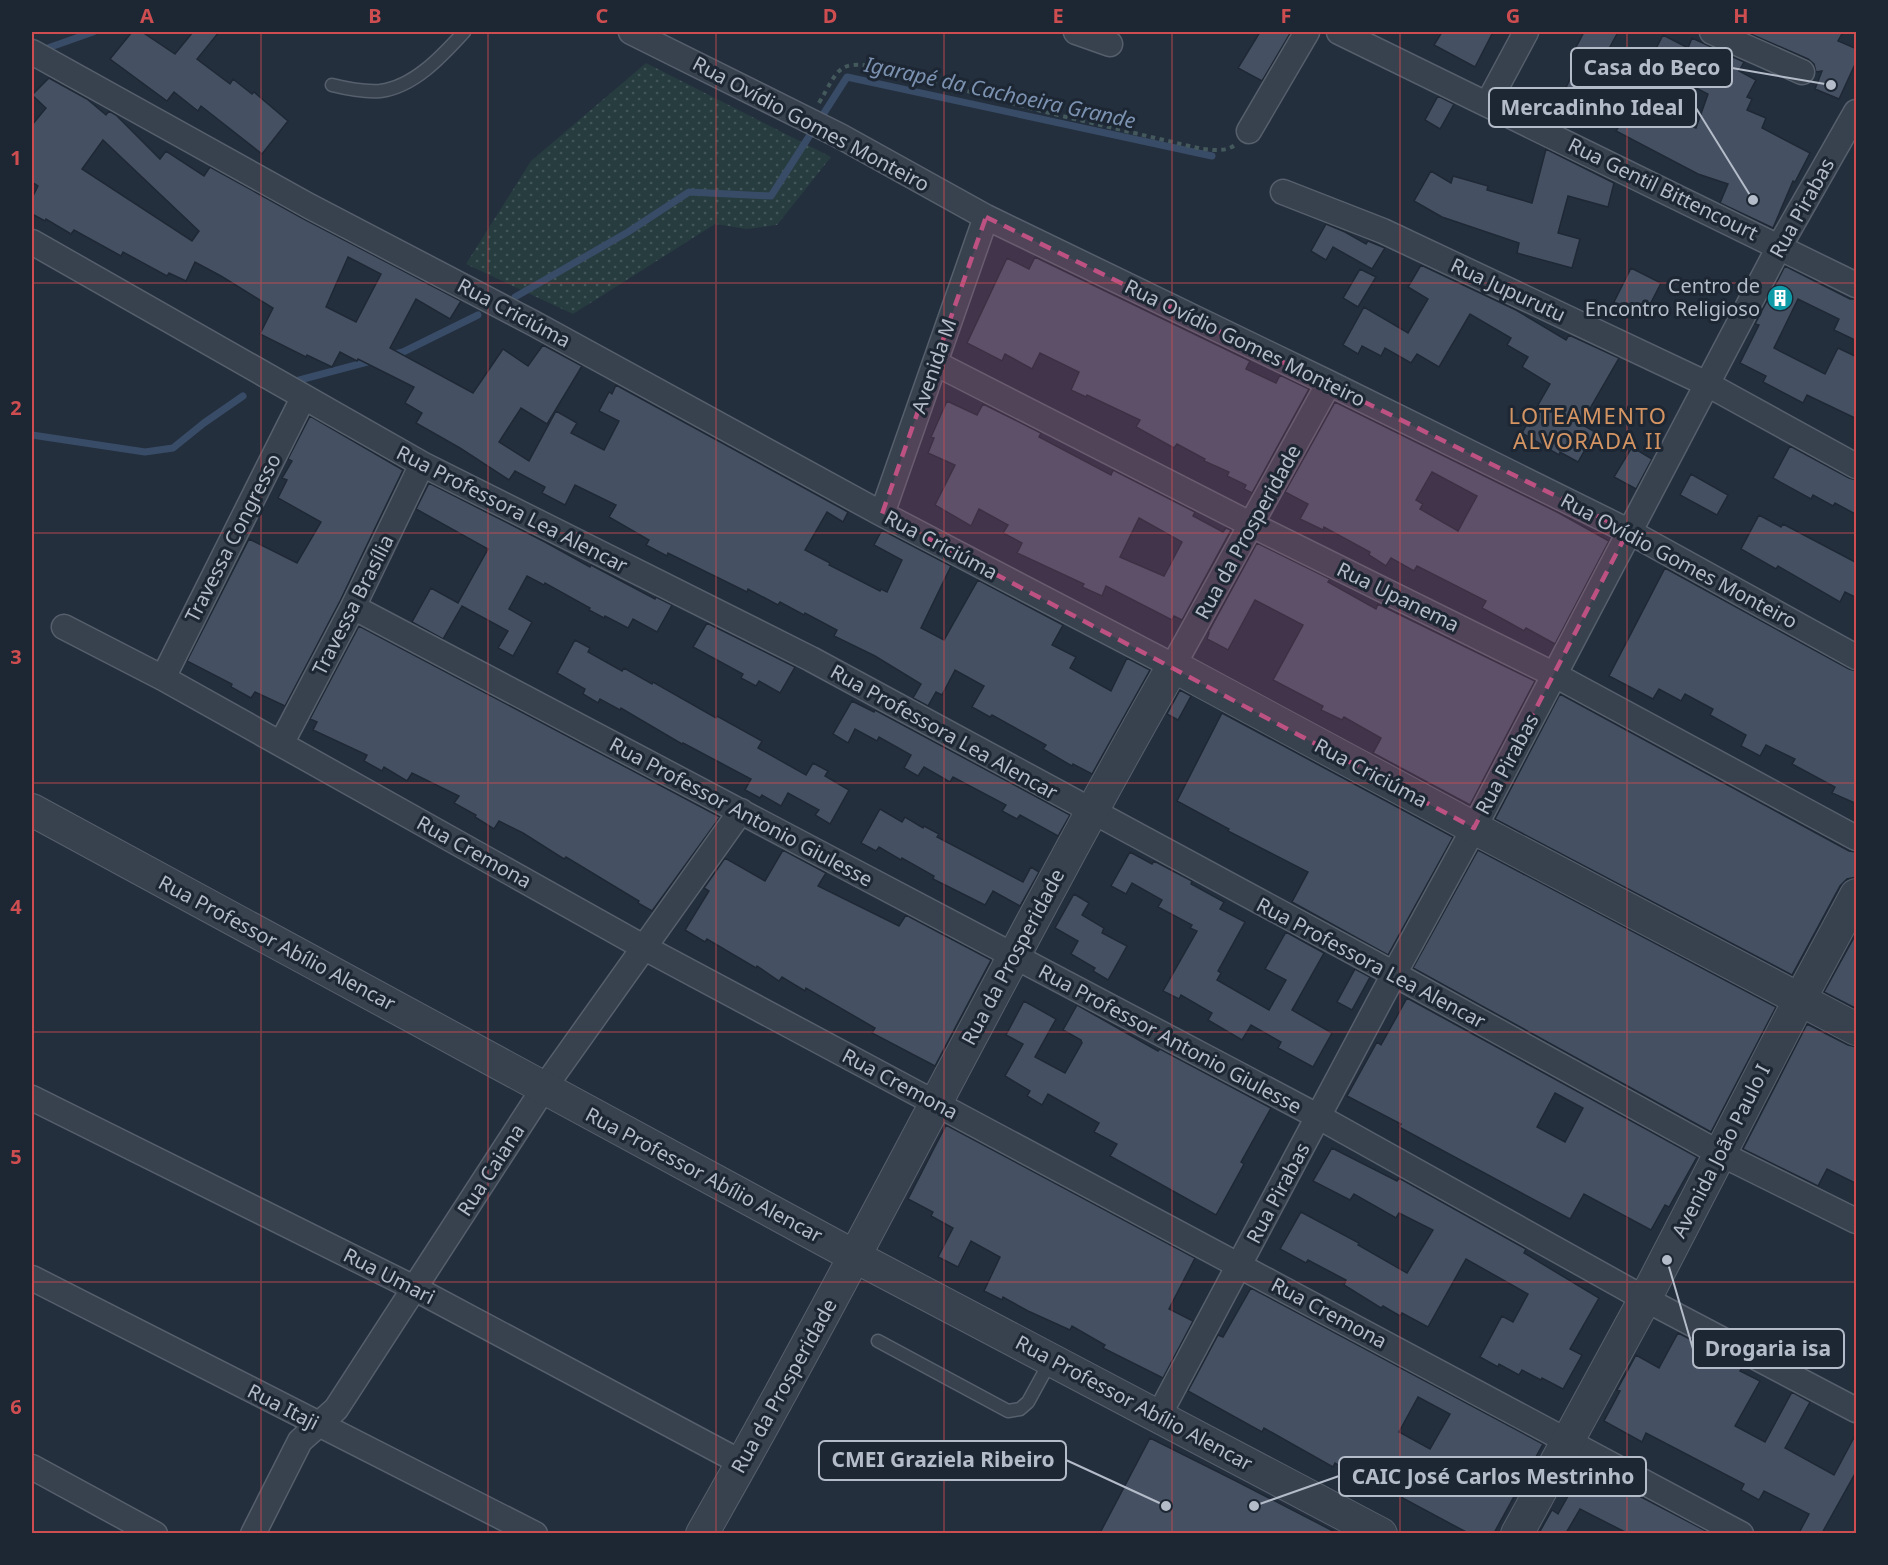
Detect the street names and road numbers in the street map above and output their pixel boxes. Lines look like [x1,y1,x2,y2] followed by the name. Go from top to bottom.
[688,50,934,198] street label: Rua Ovídio Gomes Monteiro
[1564,131,1763,246] street label: Rua Gentil Bittencourt
[1763,153,1840,263] street label: Rua Pirabas
[1446,251,1570,328] street label: Rua Jupurutu
[453,271,575,354] street label: Rua Criciúma
[1120,272,1370,413] street label: Rua Ovídio Gomes Monteiro
[905,315,962,417] street label: Avenida M
[392,438,632,579] street label: Rua Professora Lea Alencar
[1188,440,1307,624] street label: Rua da Prosperidade
[178,449,287,627] street label: Travessa Congresso
[1556,487,1802,635] street label: Rua Ovídio Gomes Monteiro
[880,503,1002,586] street label: Rua Criciúma
[305,530,400,680] street label: Travessa Brasília
[1333,555,1464,638] street label: Rua Upanema
[826,658,1063,805] street label: Rua Professora Lea Alencar
[1469,709,1544,819] street label: Rua Pirabas
[605,731,878,893] street label: Rua Professor Antonio Giulesse
[1310,731,1432,814] street label: Rua Criciúma
[412,809,536,894] street label: Rua Cremona
[955,864,1070,1049] street label: Rua da Prosperidade
[154,869,400,1017] street label: Rua Professor Abílio Alencar
[1252,891,1491,1035] street label: Rua Professora Lea Alencar
[1034,958,1307,1120] street label: Rua Professor Antonio Giulesse
[838,1042,963,1125] street label: Rua Cremona
[1665,1059,1776,1242] street label: Avenida João Paulo I
[581,1101,827,1249] street label: Rua Professor Abílio Alencar
[451,1118,531,1221] street label: Rua Caiana
[1240,1138,1315,1248] street label: Rua Pirabas
[339,1241,440,1310] street label: Rua Umari
[1267,1271,1392,1354] street label: Rua Cremona
[724,1294,843,1478] street label: Rua da Prosperidade
[1011,1329,1257,1477] street label: Rua Professor Abílio Alencar
[243,1377,324,1436] street label: Rua Itaji

